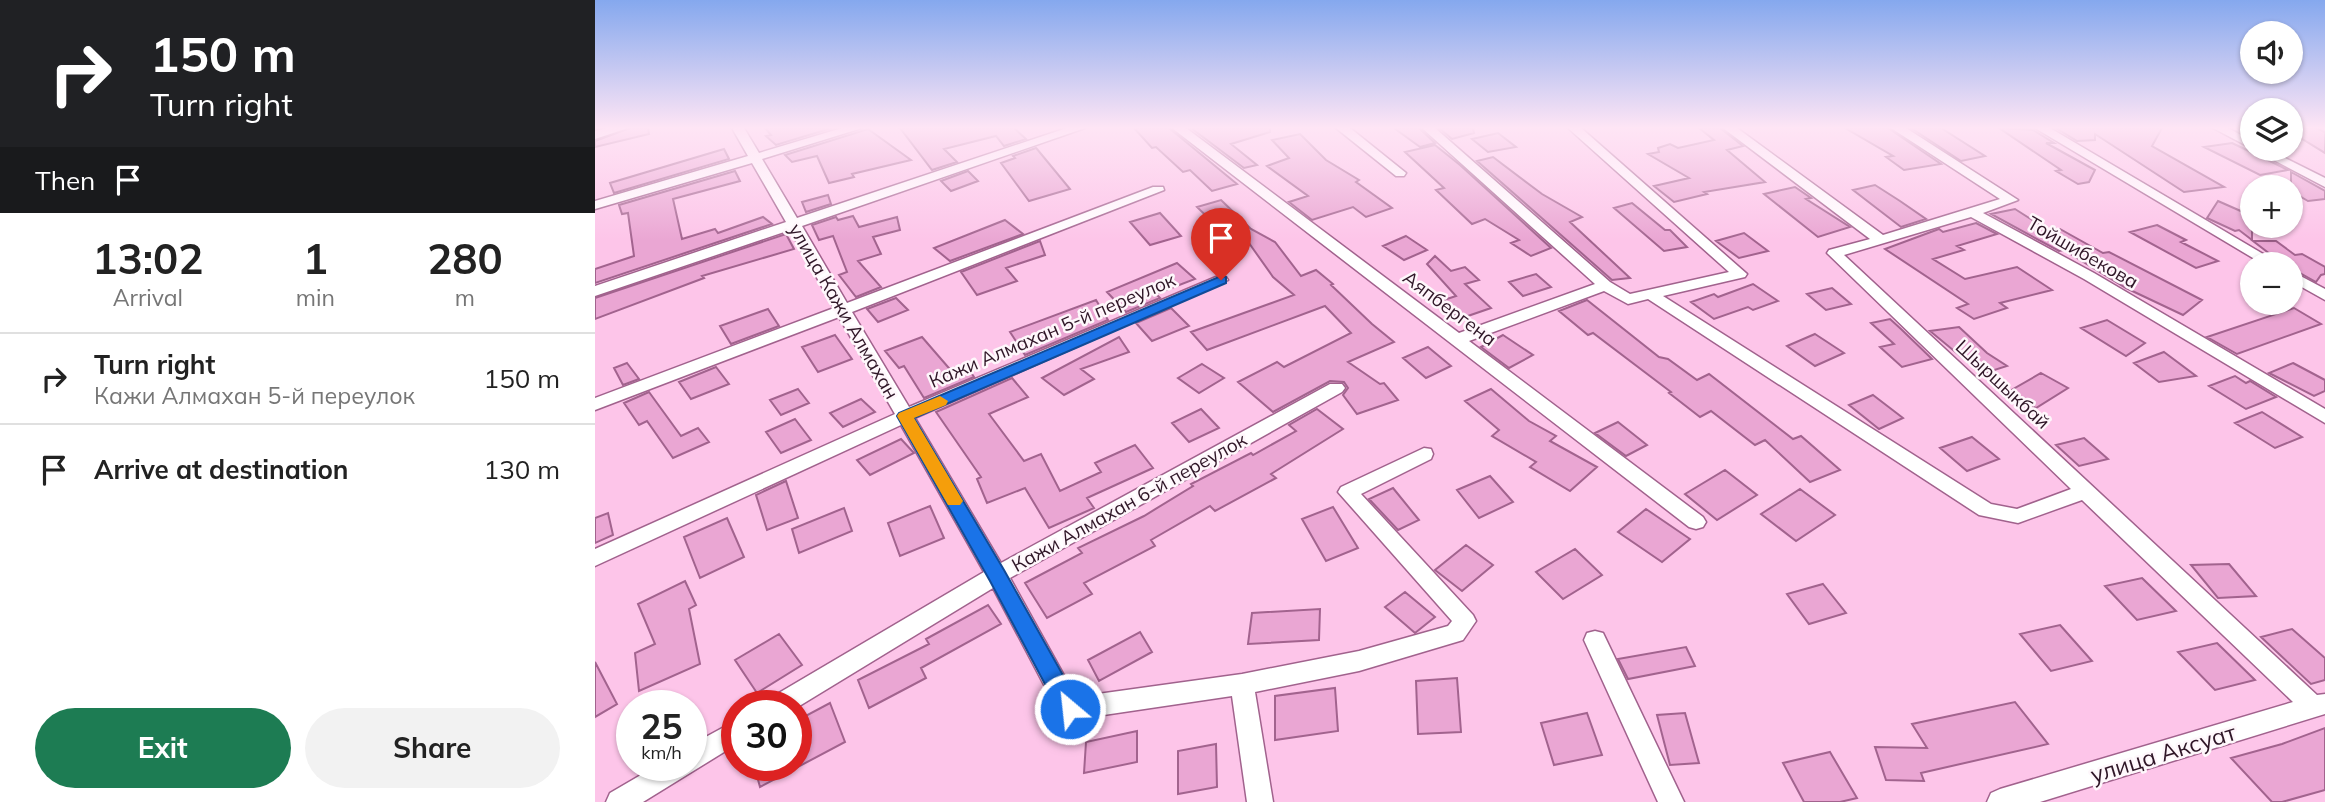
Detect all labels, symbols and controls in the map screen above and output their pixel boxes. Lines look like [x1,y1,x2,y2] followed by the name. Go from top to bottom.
[2240,21,2303,315] map controls
[2240,21,2303,84] button: sound
[150,23,296,84] text: 150 m
[35,28,126,119] icon: right
[150,84,293,124] text: Turn right
[2240,98,2303,161] button: layers
[109,161,147,199] icon: arrive
[35,164,95,197] text: Then
[2240,175,2303,238] button: +
[1191,208,1251,280] pin
[2023,211,2143,293] street label: Тойшибекова
[784,219,904,403] street label: улица Кажи Алмахан
[1202,219,1240,257] icon: arrive
[92,232,203,285] text: 13:02
[303,232,328,285] text: 1
[427,232,503,285] text: 280
[2240,252,2303,315] button: −
[1399,265,1501,351] street label: Аяпбергена
[925,267,1179,393] street label: Кажи Алмахан 5-й переулок
[113,283,183,312] text: Arrival
[296,283,335,312] text: min
[455,283,475,312] text: m
[1951,334,2055,434] street label: Шыршыкбай
[94,348,215,381] text: Turn right
[35,360,73,398] icon: right
[484,362,560,395] text: 150 m
[94,381,415,410] text: Кажи Алмахан 5-й переулок
[1007,427,1251,577] street label: Кажи Алмахан 6-й переулок
[35,451,73,489] icon: arrive
[94,453,349,486] text: Arrive at destination
[484,453,560,486] text: 130 m
[1033,672,1107,746] position arrow
[721,690,812,781] speed limit sign: 30
[640,704,683,748] text: 25
[35,708,291,788] button: Exit
[305,708,560,788] button: Share
[2087,717,2240,789] street label: улица Аксуат
[641,741,682,764] text: km/h

